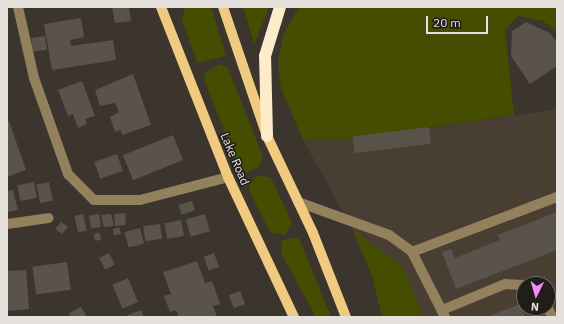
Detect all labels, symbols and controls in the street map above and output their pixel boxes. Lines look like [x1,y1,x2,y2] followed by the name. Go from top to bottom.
[428,8,490,34] scale bar
[433,15,461,30] text: 20 m
[218,131,252,187] street label: Lake Road
[516,276,556,316] north arrow
[530,300,540,314] text: N

